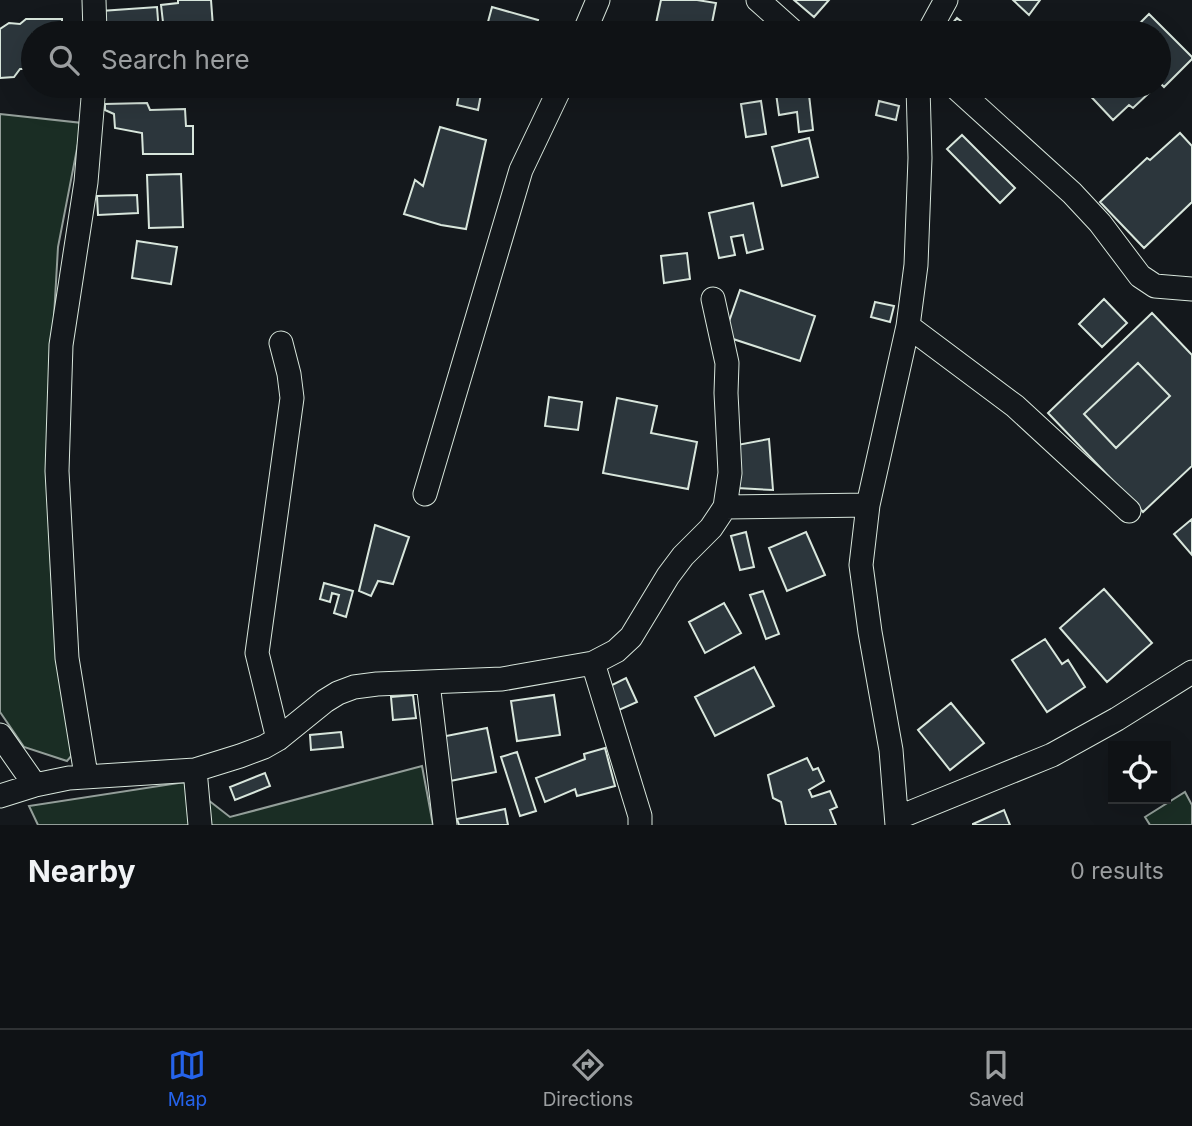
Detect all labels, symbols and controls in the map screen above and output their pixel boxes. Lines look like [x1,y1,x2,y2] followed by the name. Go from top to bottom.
[21,21,1171,98] search box
[45,41,83,79] icon: search
[101,44,250,75] text: Search here
[1108,741,1171,804] map controls
[1108,741,1171,804] button: locate
[28,853,136,889] text: Nearby
[1070,857,1164,885] text: 0 results
[168,1046,207,1111] tab: Map
[543,1046,633,1111] tab: Directions
[969,1046,1024,1111] tab: Saved

